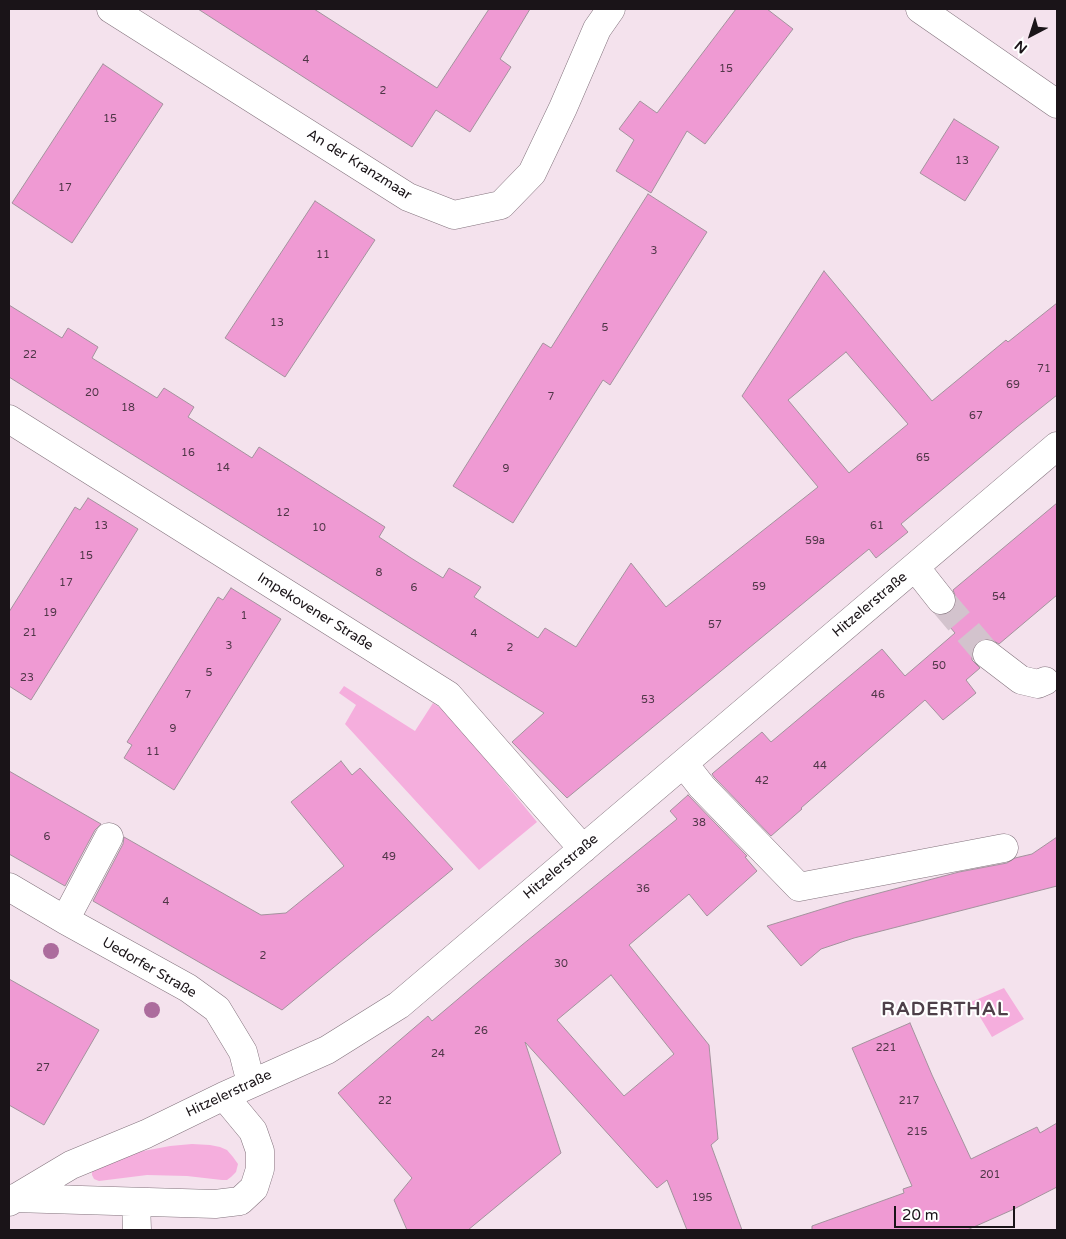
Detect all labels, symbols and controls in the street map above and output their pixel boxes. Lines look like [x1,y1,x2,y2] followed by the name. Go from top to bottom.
[1006,10,1056,60] north arrow
[1011,37,1031,57] text: N
[303,53,309,67] house number: 4
[719,62,733,76] house number: 15
[380,84,386,98] house number: 2
[103,112,117,126] house number: 15
[304,126,414,204] street label: An der Kranzmaar
[955,154,969,168] house number: 13
[58,181,72,195] house number: 17
[651,244,657,258] house number: 3
[316,248,330,262] house number: 11
[270,316,284,330] house number: 13
[602,321,608,335] house number: 5
[23,348,37,362] house number: 22
[1037,362,1051,376] house number: 71
[1006,378,1020,392] house number: 69
[85,386,99,400] house number: 20
[548,390,554,404] house number: 7
[121,401,135,415] house number: 18
[969,409,983,423] house number: 67
[181,446,195,460] house number: 16
[916,451,930,465] house number: 65
[216,461,230,475] house number: 14
[503,462,509,476] house number: 9
[276,506,290,520] house number: 12
[94,519,108,533] house number: 13
[870,519,884,533] house number: 61
[312,521,326,535] house number: 10
[805,534,825,548] house number: 59a
[79,549,93,563] house number: 15
[376,566,382,580] house number: 8
[829,569,911,641] street label: Hitzelerstraße
[254,570,376,654] street label: Impekovener Straße
[59,576,73,590] house number: 17
[752,580,766,594] house number: 59
[411,581,417,595] house number: 6
[992,590,1006,604] house number: 54
[43,606,57,620] house number: 19
[241,609,247,623] house number: 1
[708,618,722,632] house number: 57
[23,626,37,640] house number: 21
[471,627,477,641] house number: 4
[226,639,232,653] house number: 3
[507,641,513,655] house number: 2
[932,659,946,673] house number: 50
[206,666,212,680] house number: 5
[20,671,34,685] house number: 23
[185,688,191,702] house number: 7
[871,688,885,702] house number: 46
[641,693,655,707] house number: 53
[170,722,176,736] house number: 9
[146,745,160,759] house number: 11
[813,759,827,773] house number: 44
[755,774,769,788] house number: 42
[692,816,706,830] house number: 38
[44,830,50,844] house number: 6
[520,831,602,903] street label: Hitzelerstraße
[382,850,396,864] house number: 49
[636,882,650,896] house number: 36
[163,895,169,909] house number: 4
[99,934,199,1002] street label: Uedorfer Straße
[260,949,266,963] house number: 2
[554,957,568,971] house number: 30
[880,999,1010,1021] district label: RADERTHAL
[474,1024,488,1038] house number: 26
[876,1041,896,1055] house number: 221
[431,1047,445,1061] house number: 24
[36,1061,50,1075] house number: 27
[183,1067,275,1121] street label: Hitzelerstraße
[378,1094,392,1108] house number: 22
[899,1094,919,1108] house number: 217
[907,1125,927,1139] house number: 215
[980,1168,1000,1182] house number: 201
[692,1191,712,1205] house number: 195
[896,1196,1017,1228] scale bar
[902,1206,939,1224] text: 20 m

